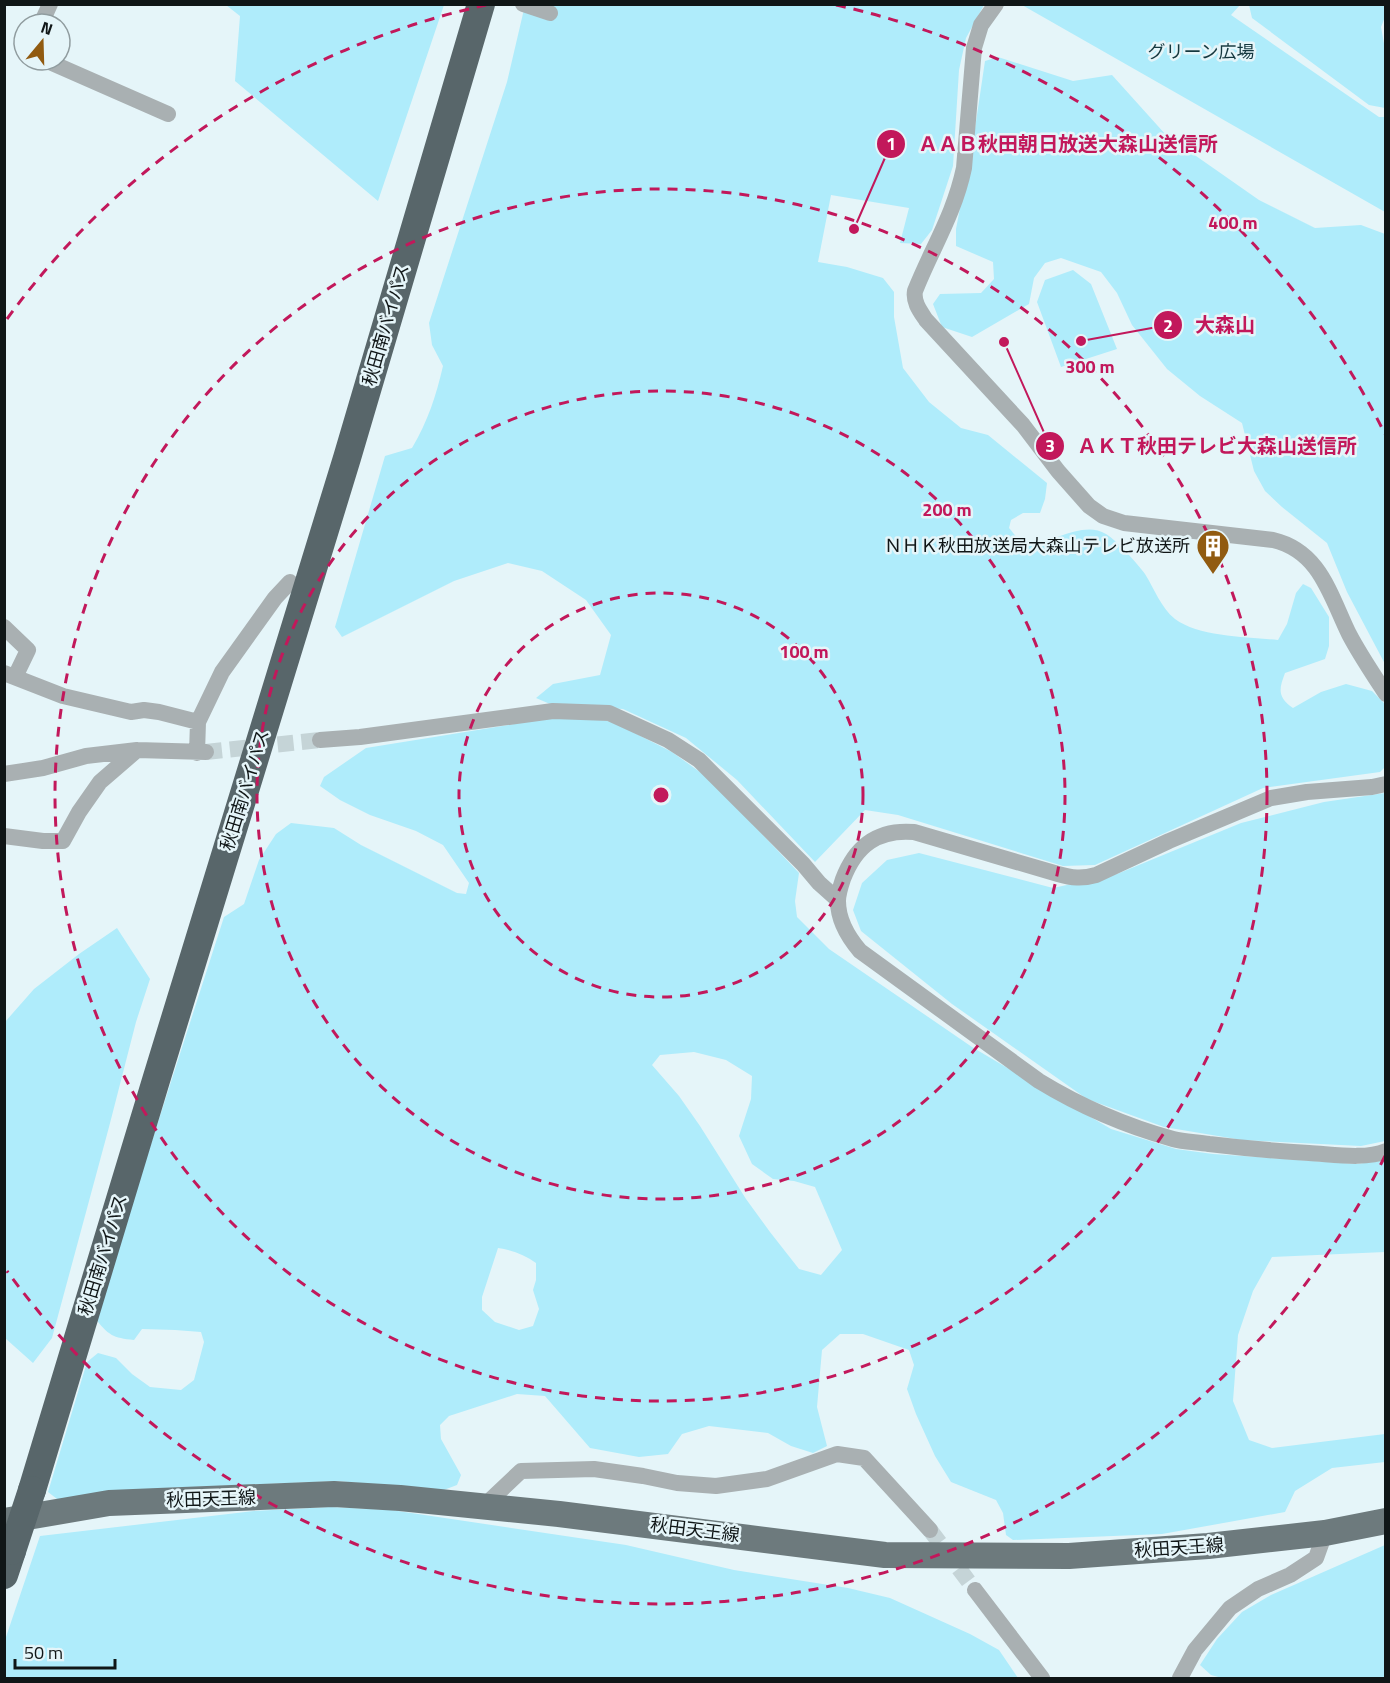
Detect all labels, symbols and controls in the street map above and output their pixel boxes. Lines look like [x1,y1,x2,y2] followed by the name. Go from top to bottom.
[12,12,72,72] north arrow
[38,15,56,41] text: N
[1147,38,1255,65] park label: グリーン広場
[876,125,1230,163] callout: ＡＡＢ秋田朝日放送大森山送信所
[918,128,1218,159] text: ＡＡＢ秋田朝日放送大森山送信所
[886,130,896,157] text: 1
[1208,209,1258,236] text: 400 m
[355,261,416,389] street label: 秋田南バイパス
[1153,306,1267,344] callout: 大森山
[1195,309,1255,340] text: 大森山
[1163,312,1173,339] text: 2
[1065,353,1115,380] text: 300 m
[1035,427,1369,465] callout: ＡＫＴ秋田テレビ大森山送信所
[1077,430,1357,461] text: ＡＫＴ秋田テレビ大森山送信所
[1045,432,1055,459] text: 3
[922,496,972,523] text: 200 m
[1195,528,1231,575] building icon: ＮＨＫ秋田放送局大森山テレビ放送所
[884,532,1190,559] place label: ＮＨＫ秋田放送局大森山テレビ放送所
[779,638,829,665] text: 100 m
[213,726,276,854] street label: 秋田南バイパス
[651,785,671,805] centre of rings
[71,1191,134,1319] street label: 秋田南バイパス
[166,1483,256,1514] street label: 秋田天王線
[649,1511,741,1548] street label: 秋田天王線
[1133,1531,1225,1564] street label: 秋田天王線
[15,1632,116,1670] scale bar
[24,1639,63,1666] text: 50 m

